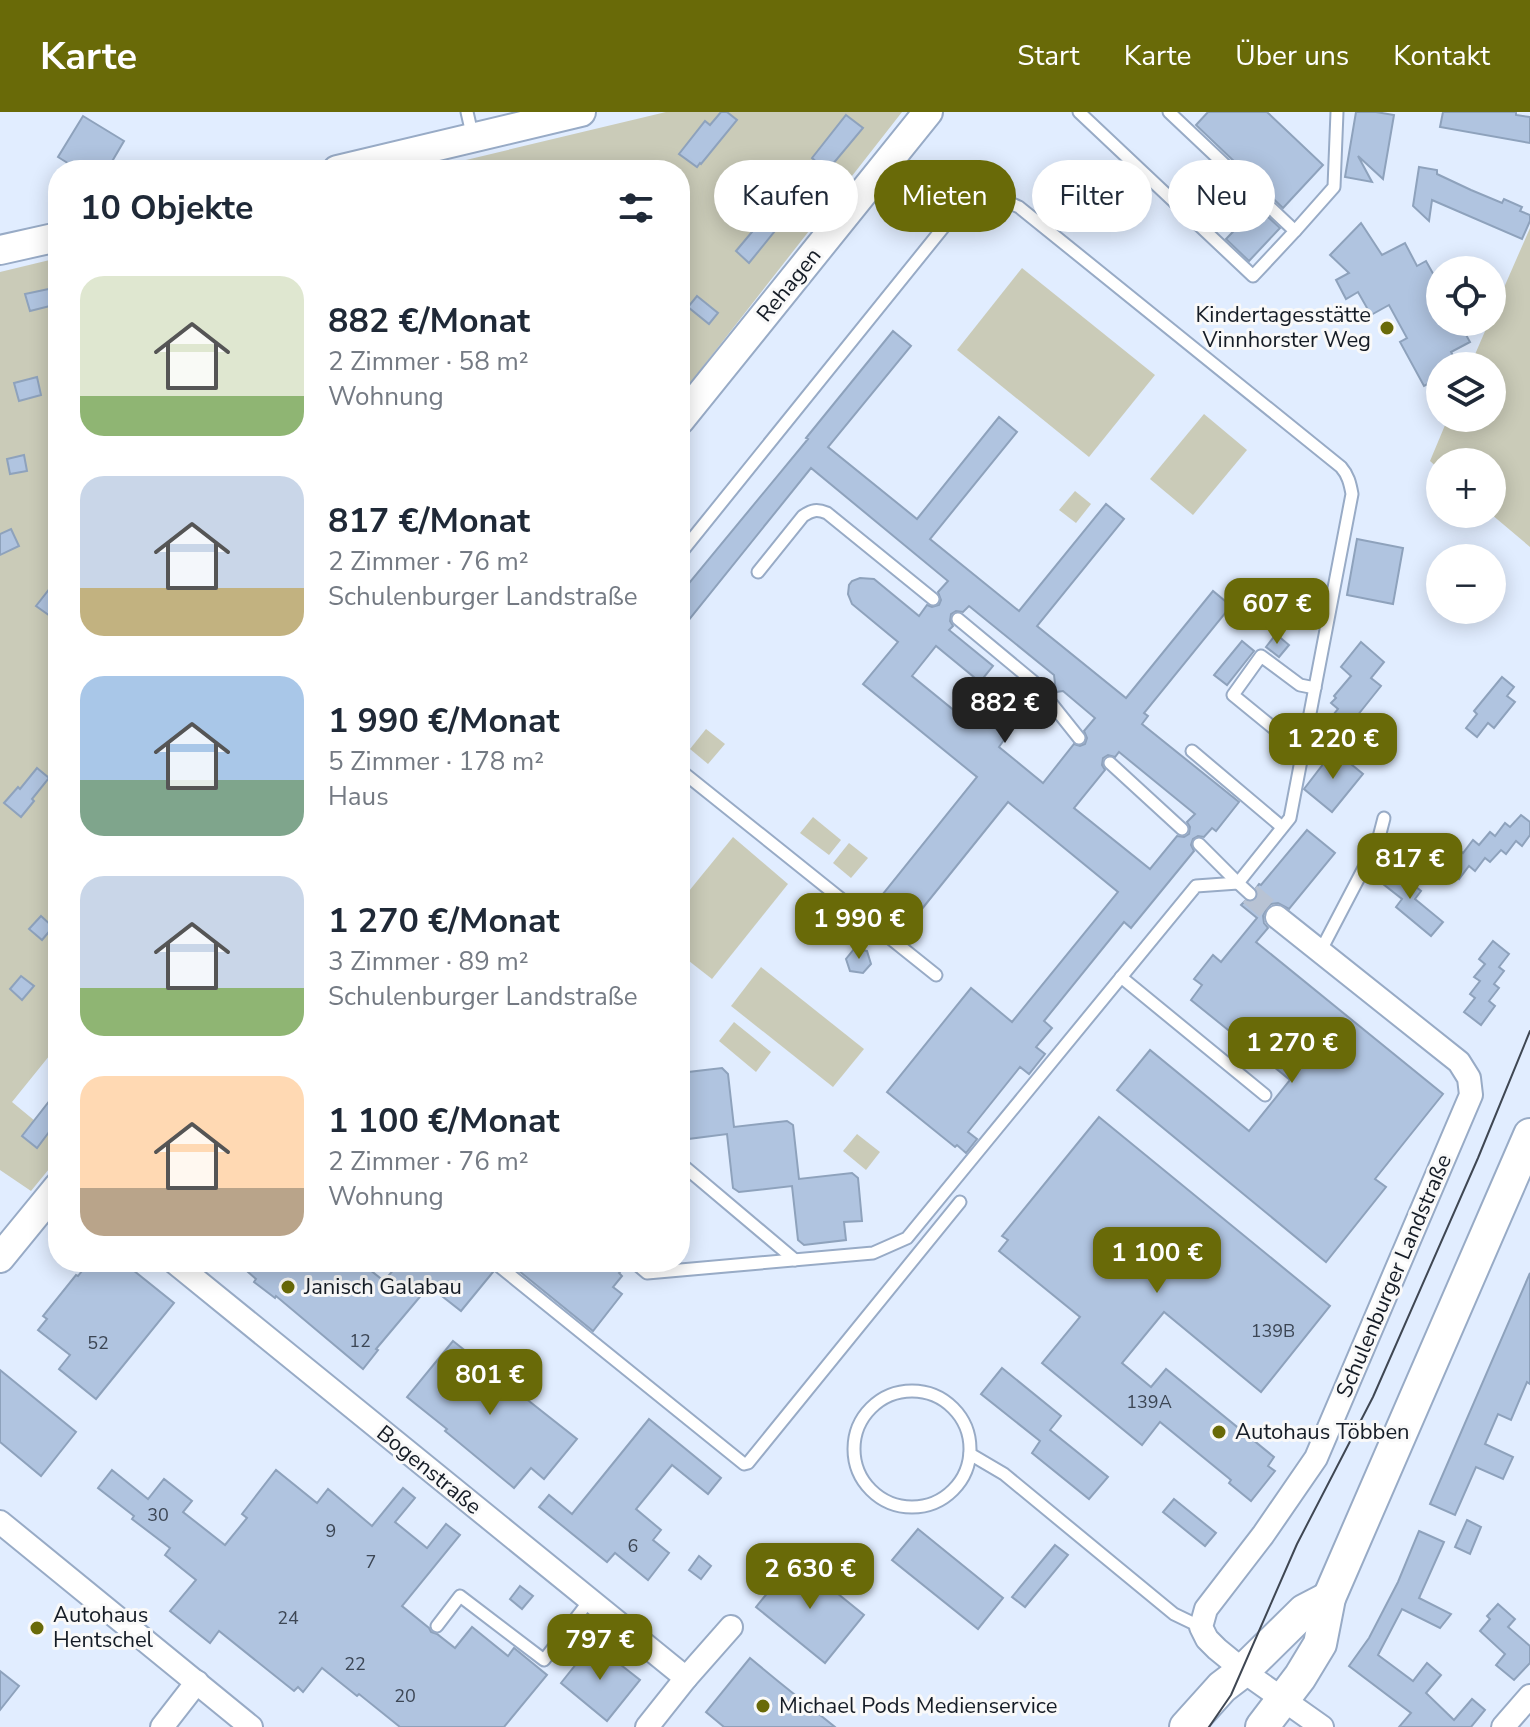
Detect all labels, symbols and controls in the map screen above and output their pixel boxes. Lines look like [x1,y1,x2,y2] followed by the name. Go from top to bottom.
[40,31,137,82] text: Karte
[1017,37,1080,75] text: Start
[1124,37,1191,75] text: Karte
[1235,37,1349,75] text: Über uns
[1393,37,1490,75] text: Kontakt
[714,160,858,232] chip: Kaufen
[874,160,1016,232] chip: Mieten
[1032,160,1152,232] chip: Filter
[1168,160,1275,232] chip: Neu
[80,185,253,231] text: 10 Objekte
[614,186,658,230] icon: filters
[750,242,828,328] street label: Rehagen
[1426,256,1506,624] map controls
[1426,256,1506,336] button: locate
[328,298,530,344] text: 882 €/Monat
[1196,300,1371,355] place label: Kindertagesstätte Vinnhorster Weg
[144,308,240,404] icon: home
[1378,319,1396,337] marker: Kindertagesstätte Vinnhorster Weg
[328,344,529,379] text: 2 Zimmer · 58 m²
[1426,352,1506,432] button: layers
[328,379,444,414] text: Wohnung
[1426,448,1506,528] button: +
[328,498,530,544] text: 817 €/Monat
[144,508,240,604] icon: home
[328,544,529,579] text: 2 Zimmer · 76 m²
[1426,544,1506,624] button: −
[1221,578,1333,646] pin: 607 €
[328,579,638,614] text: Schulenburger Landstraße
[1242,586,1312,621] text: 607 €
[949,677,1061,745] pin: 882 €
[970,685,1040,720] text: 882 €
[328,698,560,744] text: 1 990 €/Monat
[144,708,240,804] icon: home
[1259,713,1407,781] pin: 1 220 €
[1287,721,1379,756] text: 1 220 €
[328,744,544,779] text: 5 Zimmer · 178 m²
[328,779,389,814] text: Haus
[1354,833,1466,901] pin: 817 €
[1375,841,1445,876] text: 817 €
[785,893,933,961] pin: 1 990 €
[328,898,560,944] text: 1 270 €/Monat
[813,901,905,936] text: 1 990 €
[144,908,240,1004] icon: home
[328,944,529,979] text: 3 Zimmer · 89 m²
[328,979,638,1014] text: Schulenburger Landstraße
[1218,1017,1366,1085] pin: 1 270 €
[1246,1025,1338,1060] text: 1 270 €
[328,1098,560,1144] text: 1 100 €/Monat
[144,1108,240,1204] icon: home
[328,1144,529,1179] text: 2 Zimmer · 76 m²
[1329,1150,1459,1402] street label: Schulenburger Landstraße
[328,1179,444,1214] text: Wohnung
[1083,1227,1231,1295] pin: 1 100 €
[1111,1235,1203,1270] text: 1 100 €
[303,1272,462,1302] place label: Janisch Galabau
[279,1278,297,1296] marker: Janisch Galabau
[1251,1319,1295,1343] house number: 139B
[349,1329,371,1353] house number: 12
[87,1331,109,1355] house number: 52
[434,1349,546,1417] pin: 801 €
[455,1357,525,1392] text: 801 €
[1126,1390,1172,1414] house number: 139A
[1235,1417,1410,1447] place label: Autohaus Többen
[370,1418,488,1522] street label: Bogenstraße
[1210,1423,1228,1441] marker: Autohaus Többen
[147,1503,169,1527] house number: 30
[326,1519,336,1543] house number: 9
[628,1534,638,1558] house number: 6
[736,1543,884,1611] pin: 2 630 €
[366,1550,376,1574] house number: 7
[764,1551,856,1586] text: 2 630 €
[53,1600,154,1655] place label: Autohaus Hentschel
[277,1606,299,1630] house number: 24
[544,1614,656,1682] pin: 797 €
[28,1619,46,1637] marker: Autohaus Hentschel
[565,1622,635,1657] text: 797 €
[344,1652,366,1676] house number: 22
[394,1684,416,1708] house number: 20
[779,1691,1057,1721] place label: Michael Pods Medienservice
[754,1697,772,1715] marker: Michael Pods Medienservice

